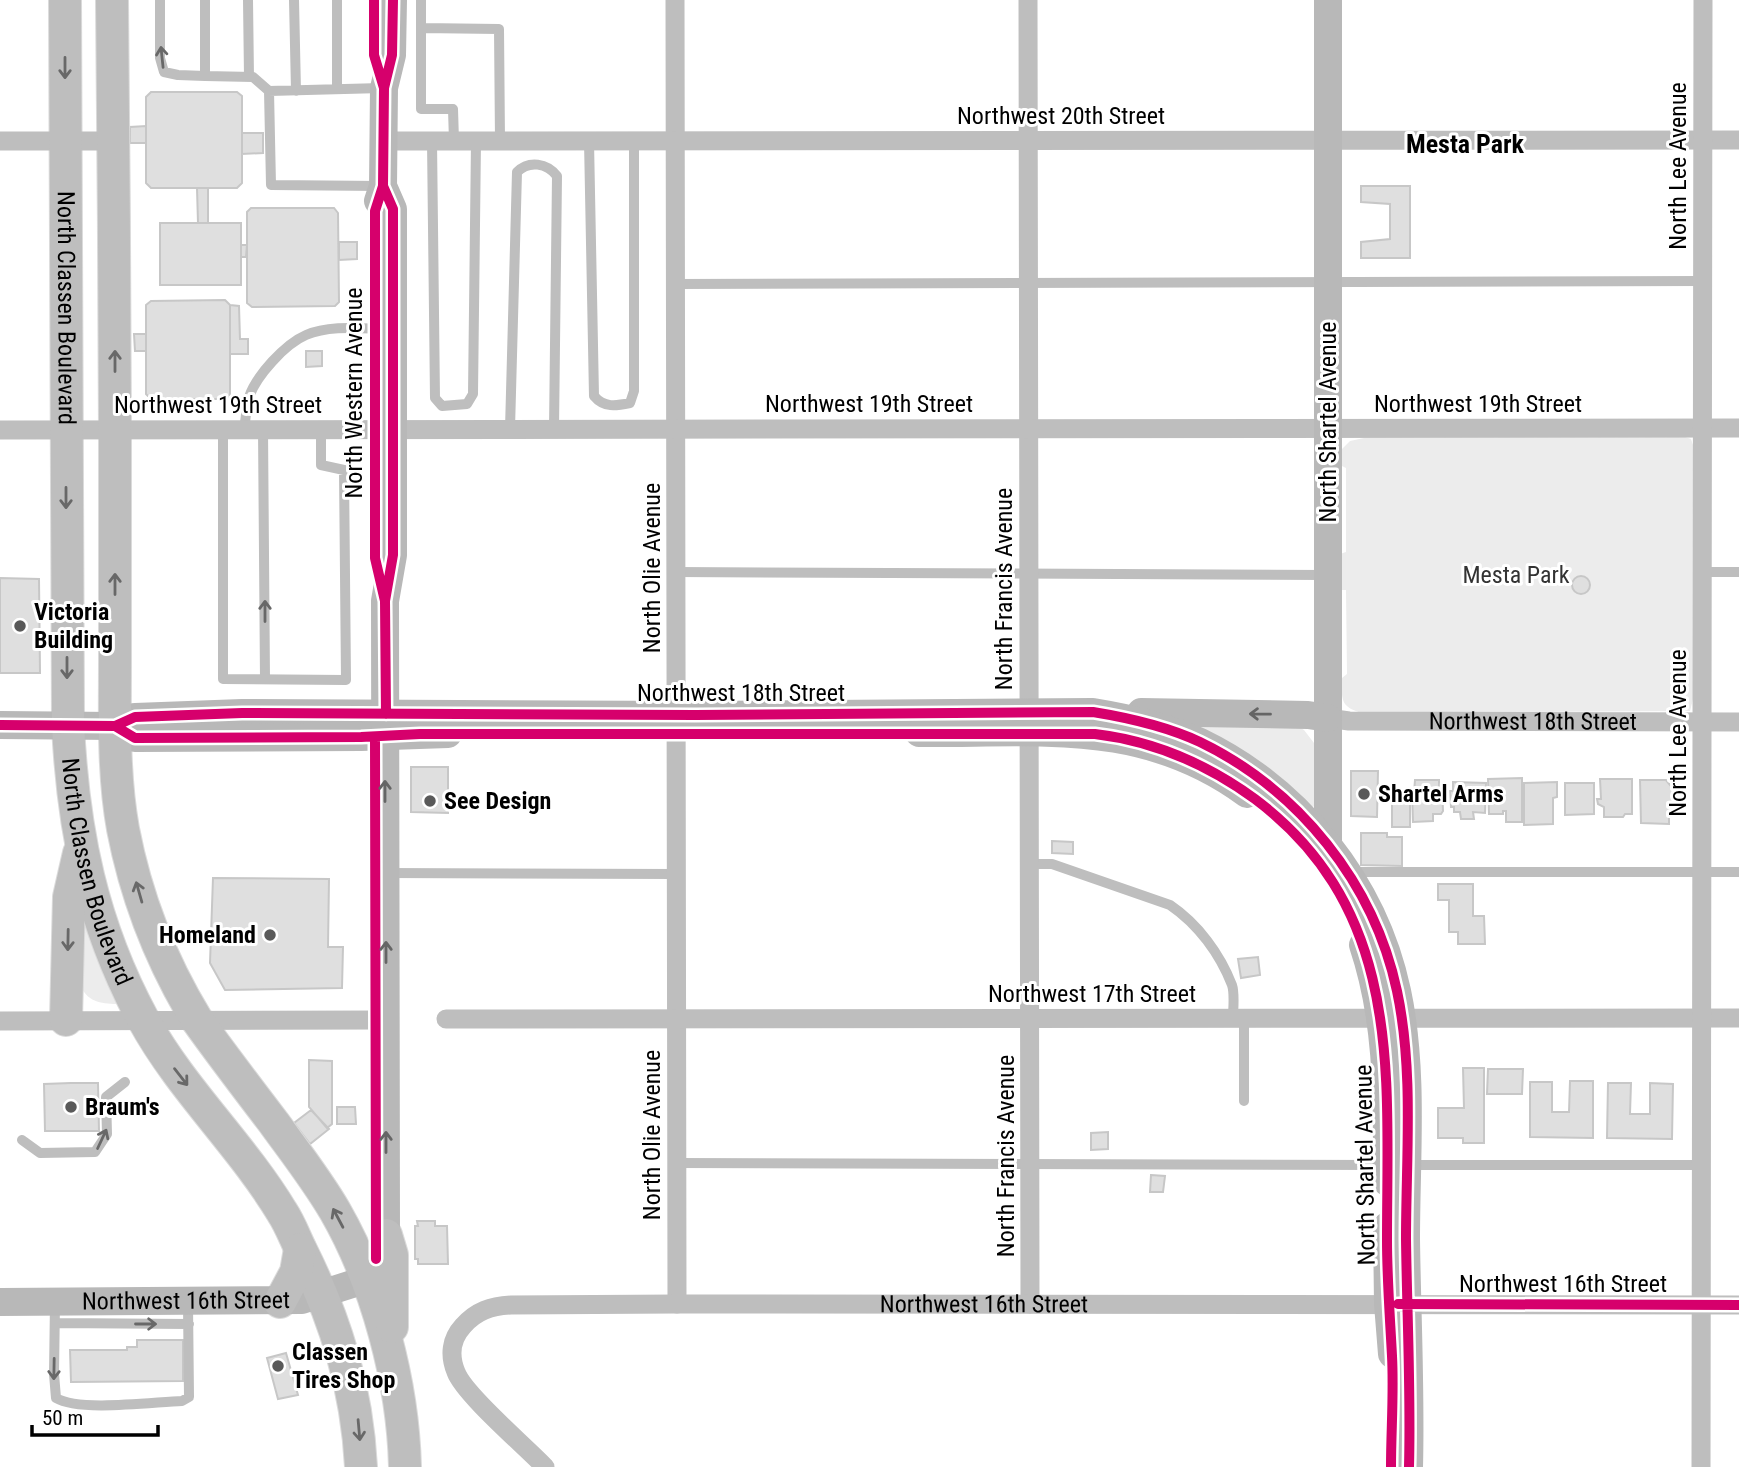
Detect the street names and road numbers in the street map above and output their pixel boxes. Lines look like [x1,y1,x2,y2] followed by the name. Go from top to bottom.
[1664,82,1692,250] street label: North Lee Avenue
[957,102,1165,130] street label: Northwest 20th Street
[52,191,81,425] street label: North Classen Boulevard
[340,287,368,499] street label: North Western Avenue
[1314,322,1342,522] street label: North Shartel Avenue
[765,390,973,418] street label: Northwest 19th Street
[1374,390,1582,418] street label: Northwest 19th Street
[114,391,322,419] street label: Northwest 19th Street
[638,483,666,653] street label: North Olie Avenue
[990,488,1018,690] street label: North Francis Avenue
[1664,649,1692,817] street label: North Lee Avenue
[637,679,845,707] street label: Northwest 18th Street
[1429,707,1637,736] street label: Northwest 18th Street
[56,757,138,990] street label: North Classen Boulevard
[988,980,1196,1008] street label: Northwest 17th Street
[638,1050,666,1220] street label: North Olie Avenue
[992,1055,1020,1257] street label: North Francis Avenue
[1349,1064,1381,1266] street label: North Shartel Avenue
[1459,1270,1667,1298] street label: Northwest 16th Street
[82,1286,290,1315] street label: Northwest 16th Street
[880,1290,1088,1318] street label: Northwest 16th Street

